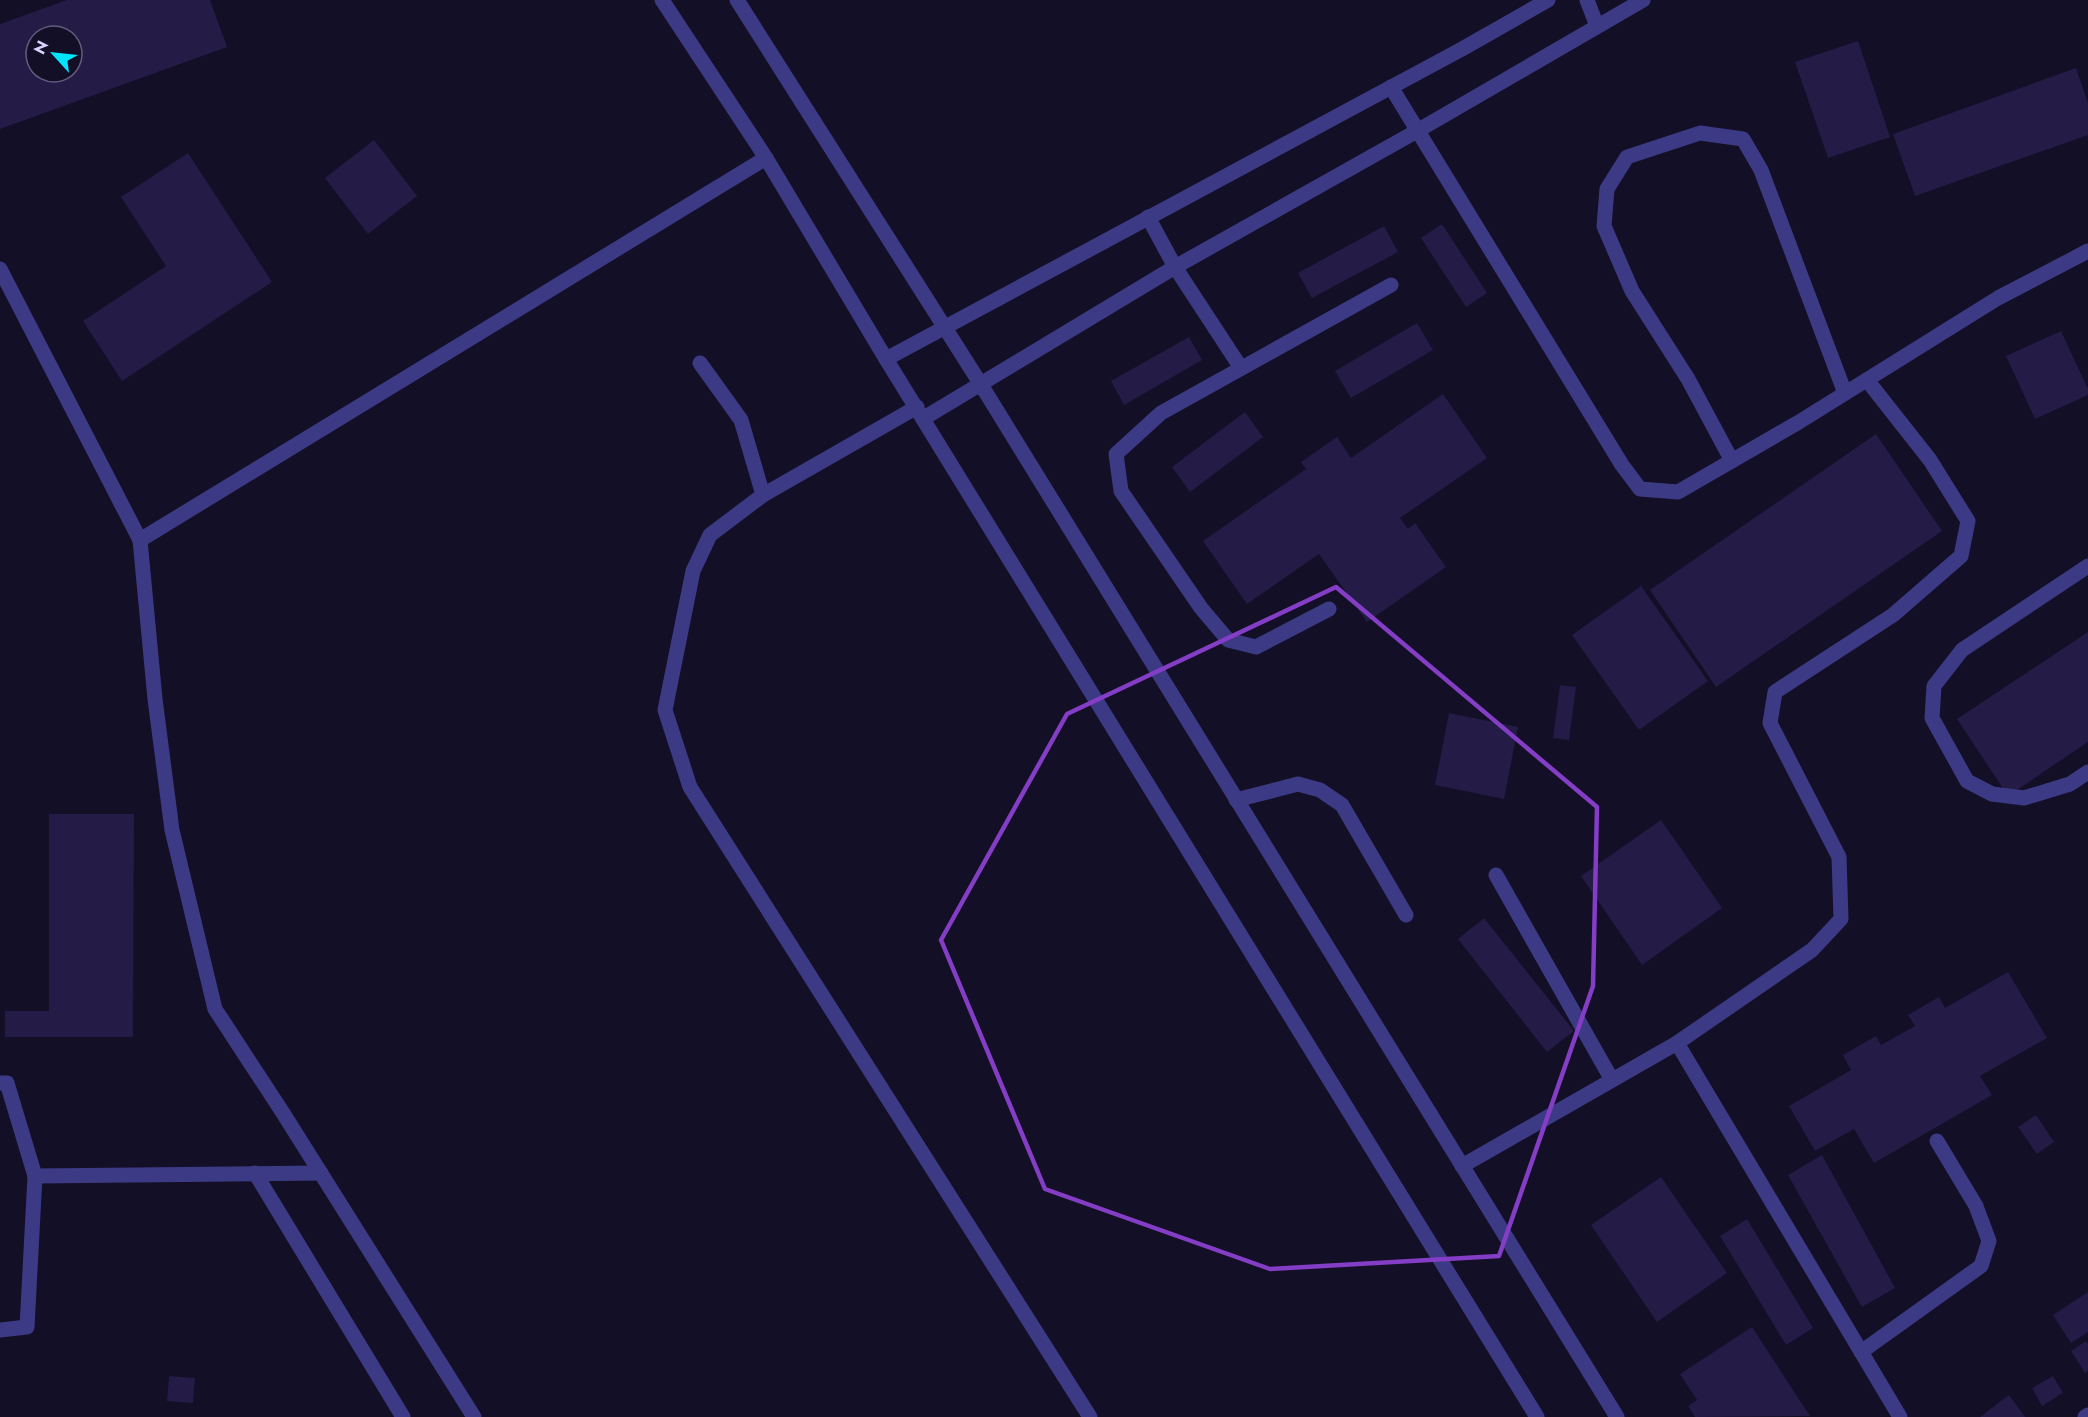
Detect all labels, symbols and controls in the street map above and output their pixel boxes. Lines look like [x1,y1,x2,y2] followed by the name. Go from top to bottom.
[24,24,84,84] north arrow
[28,37,54,58] text: N

